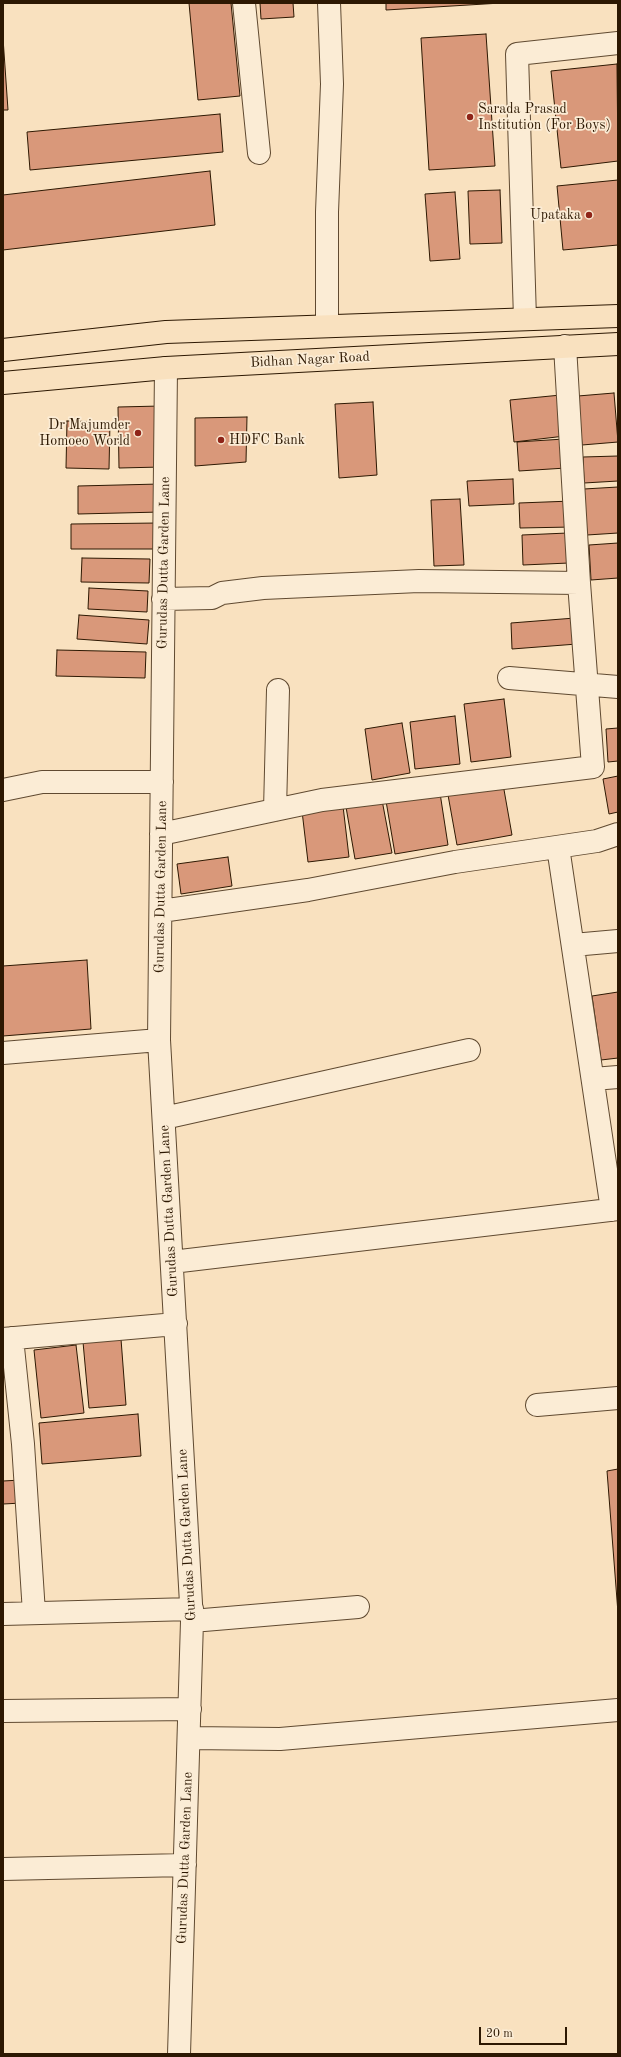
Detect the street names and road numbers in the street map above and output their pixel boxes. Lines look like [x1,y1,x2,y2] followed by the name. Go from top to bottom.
[250,348,370,372] street label: Bidhan Nagar Road
[154,477,174,649] street label: Gurudas Dutta Garden Lane
[151,801,171,973] street label: Gurudas Dutta Garden Lane
[156,1125,182,1297] street label: Gurudas Dutta Garden Lane
[174,1449,200,1621] street label: Gurudas Dutta Garden Lane
[174,1772,196,1944] street label: Gurudas Dutta Garden Lane

